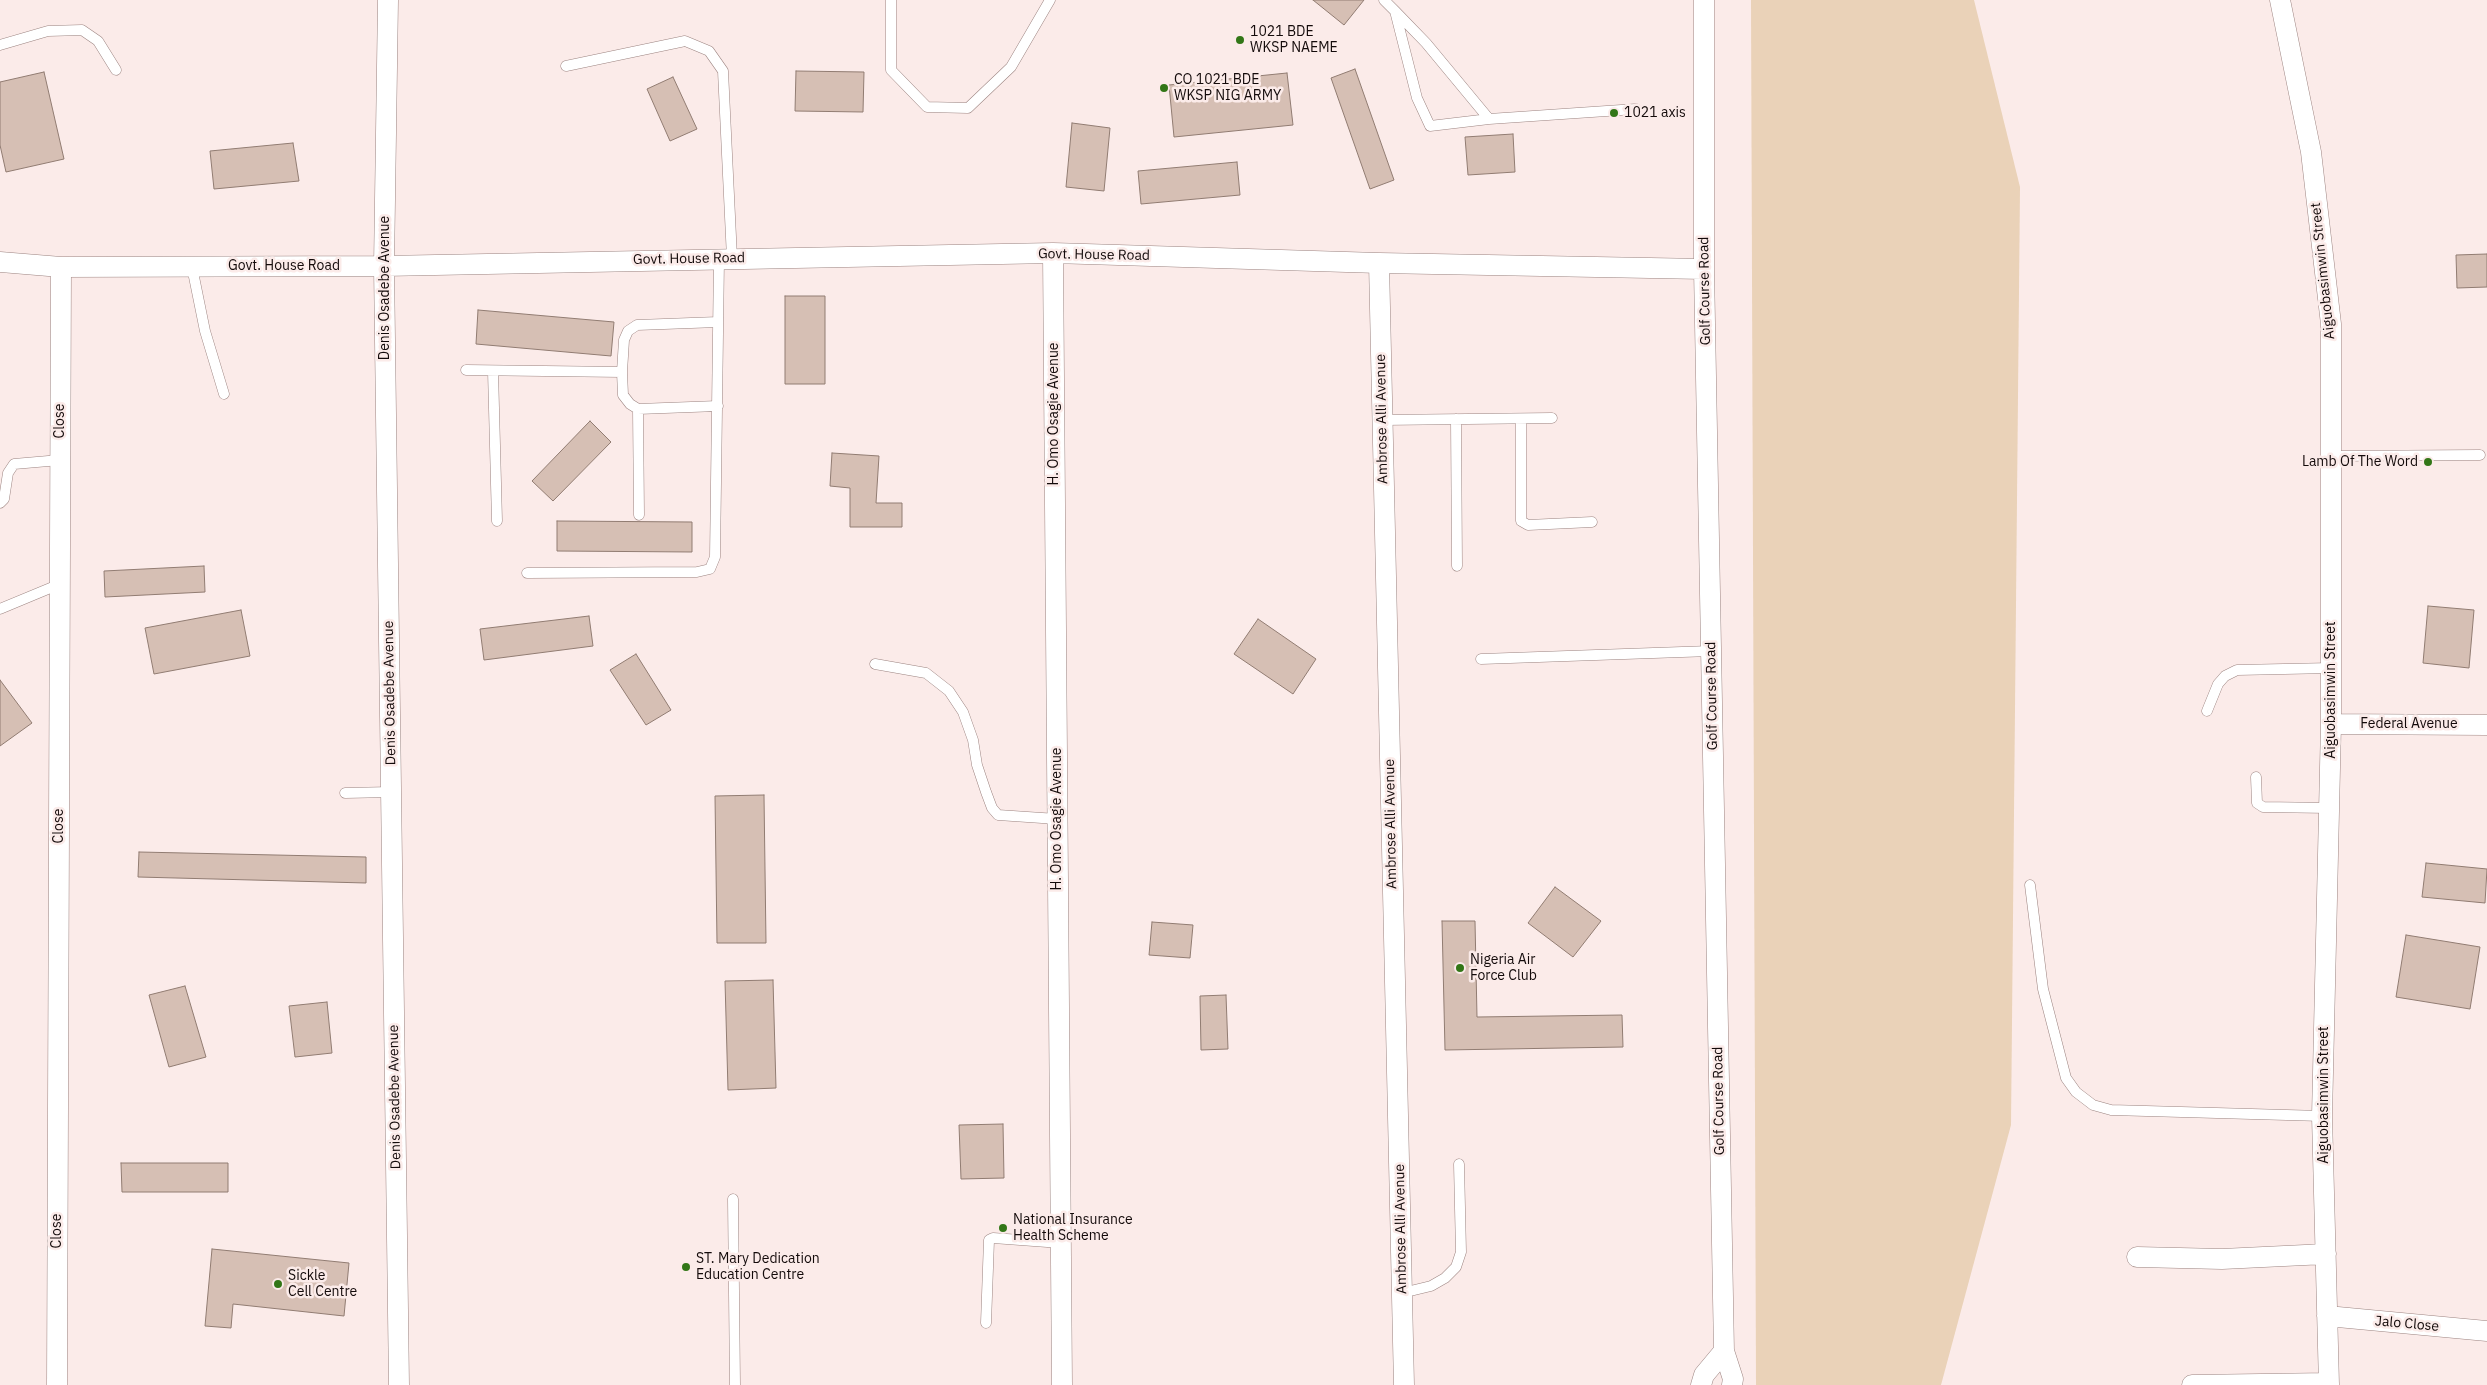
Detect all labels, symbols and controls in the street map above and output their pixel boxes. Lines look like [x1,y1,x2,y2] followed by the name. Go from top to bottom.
[1250,24,1338,56] place label: 1021 BDE WKSP NAEME
[1234,34,1246,46] marker: 1021 BDE WKSP NAEME
[1174,72,1281,104] place label: CO 1021 BDE WKSP NIG ARMY
[1158,82,1170,94] marker: CO 1021 BDE WKSP NIG ARMY
[1624,105,1686,121] place label: 1021 axis
[1608,107,1620,119] marker: 1021 axis
[2307,202,2339,340] street label: Aiguobasimwin Street
[377,216,393,360] street label: Denis Osadebe Avenue
[1696,236,1714,346] street label: Golf Course Road
[1038,246,1150,264] street label: Govt. House Road
[633,250,745,268] street label: Govt. House Road
[228,258,340,274] street label: Govt. House Road
[1046,342,1062,486] street label: H. Omo Osagie Avenue
[1372,354,1392,484] street label: Ambrose Alli Avenue
[52,404,68,438] street label: Close
[2302,454,2418,470] place label: Lamb Of The Word
[2422,456,2434,468] marker: Lamb Of The Word
[380,621,400,765] street label: Denis Osadebe Avenue
[2323,621,2339,759] street label: Aiguobasimwin Street
[1703,641,1721,751] street label: Golf Course Road
[2360,716,2458,732] street label: Federal Avenue
[1049,747,1065,891] street label: H. Omo Osagie Avenue
[1381,759,1401,889] street label: Ambrose Alli Avenue
[51,809,67,843] street label: Close
[1470,952,1537,984] place label: Nigeria Air Force Club
[1454,962,1466,974] marker: Nigeria Air Force Club
[385,1025,405,1169] street label: Denis Osadebe Avenue
[2316,1026,2332,1164] street label: Aiguobasimwin Street
[1710,1046,1728,1156] street label: Golf Course Road
[1391,1164,1411,1294] street label: Ambrose Alli Avenue
[1013,1212,1133,1244] place label: National Insurance Health Scheme
[49,1214,65,1248] street label: Close
[997,1222,1009,1234] marker: National Insurance Health Scheme
[696,1251,820,1284] place label: ST. Mary Dedication Education Centre
[680,1261,692,1273] marker: ST. Mary Dedication Education Centre
[288,1268,357,1300] place label: Sickle Cell Centre
[272,1278,284,1290] marker: Sickle Cell Centre
[2374,1313,2440,1335] street label: Jalo Close

